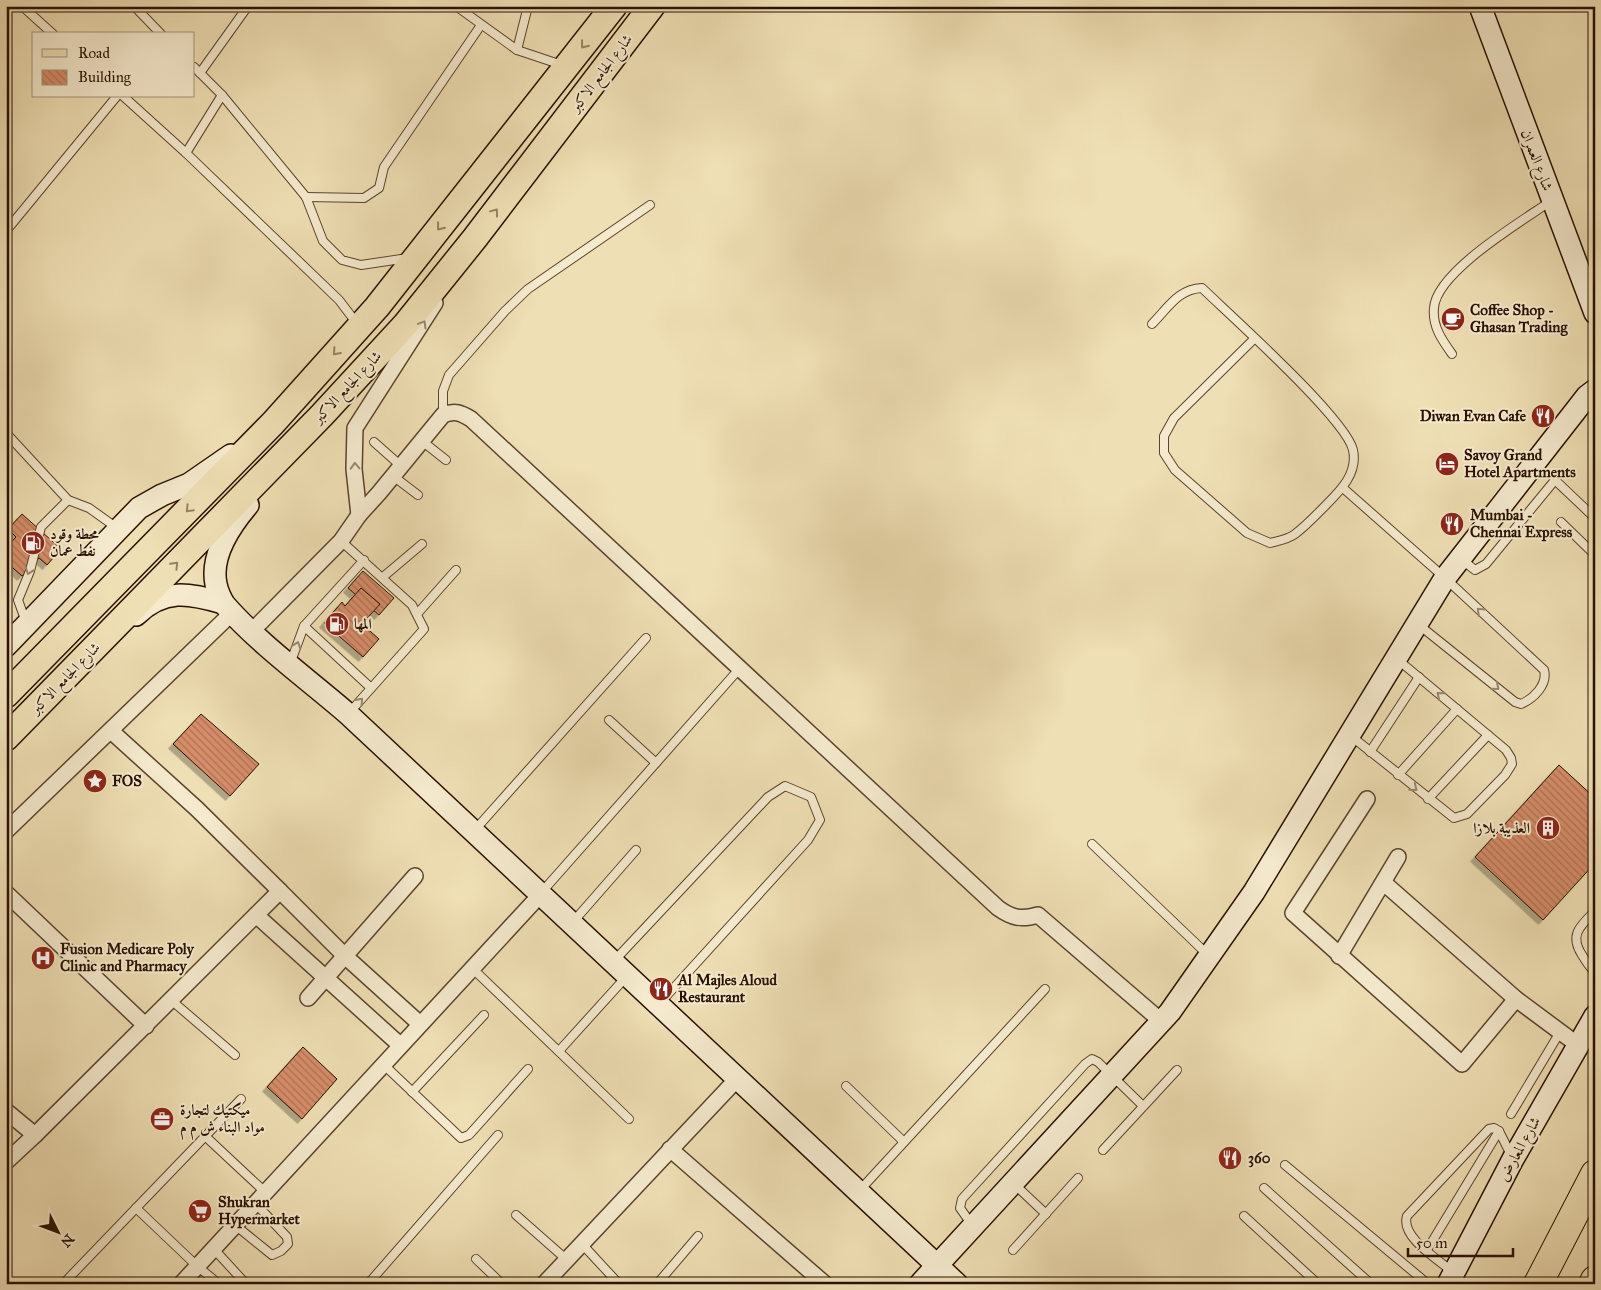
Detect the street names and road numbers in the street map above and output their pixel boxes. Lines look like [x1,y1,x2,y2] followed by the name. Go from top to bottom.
[565,30,640,120] street label: شارع الجامع الاكبر
[1513,127,1557,195] street label: شارع العمران
[307,347,389,432] street label: شارع الجامع الاكبر
[25,638,107,723] street label: شارع الجامع الاكبر
[1494,1114,1548,1186] street label: شارع المعارض

